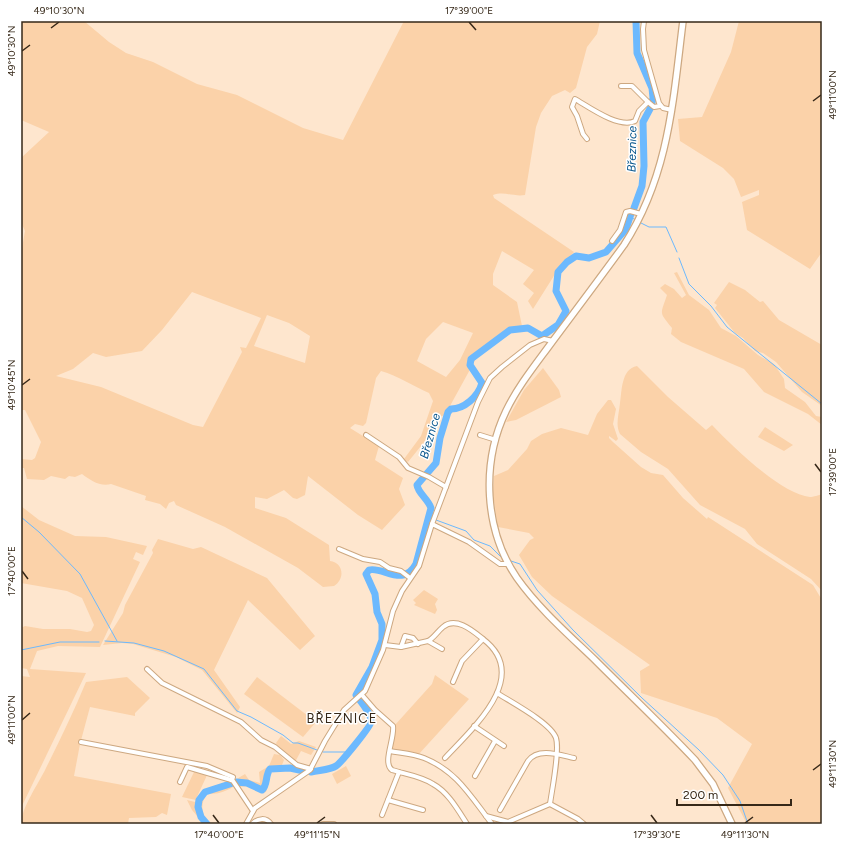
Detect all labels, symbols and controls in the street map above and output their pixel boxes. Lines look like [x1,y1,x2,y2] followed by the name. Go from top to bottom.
[34,4,84,17] text: 49°10'30"N
[445,4,493,17] text: 17°39'00"E
[5,26,18,76] text: 49°10'30"N
[826,70,839,120] text: 49°11'00"N
[625,125,639,172] water label: Březnice
[5,360,18,411] text: 49°10'45"N
[417,411,443,460] water label: Březnice
[826,448,839,496] text: 17°39'00"E
[5,546,18,596] text: 17°40'00"E
[5,695,18,745] text: 49°11'00"N
[307,711,377,726] district label: BŘEZNICE
[826,740,839,788] text: 49°11'30"N
[677,781,791,807] scale bar
[683,788,718,802] text: 200 m
[194,828,244,841] text: 17°40'00"E
[294,828,340,841] text: 49°11'15"N
[633,828,681,841] text: 17°39'30"E
[721,828,769,841] text: 49°11'30"N

